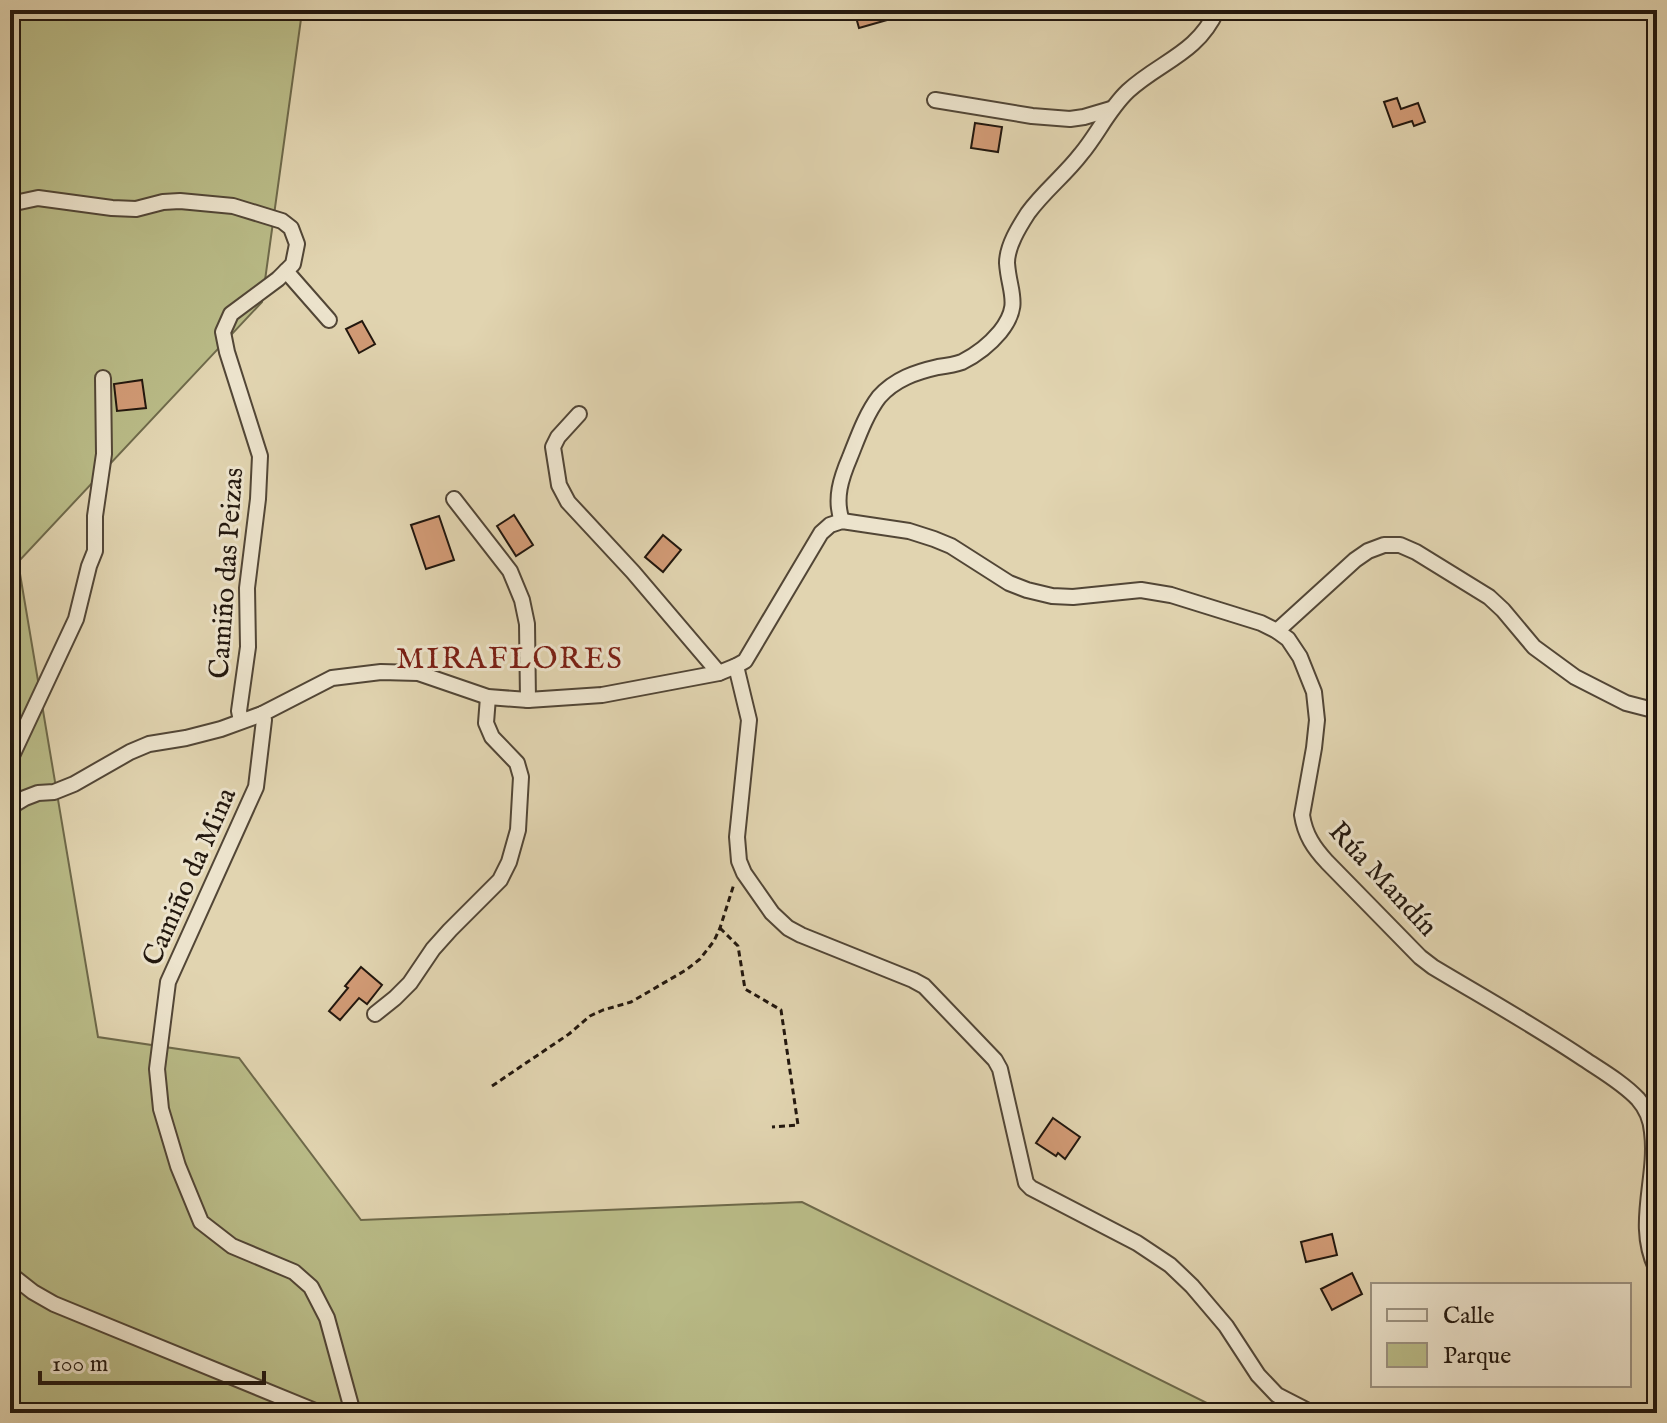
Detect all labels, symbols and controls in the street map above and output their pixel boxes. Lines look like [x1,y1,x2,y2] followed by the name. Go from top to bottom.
[203,467,252,680] street label: Camiño das Peizas
[396,641,624,679] district label: MIRAFLORES
[135,782,246,972] street label: Camiño da Mina
[1320,815,1444,945] street label: Rúa Mandín
[1371,1283,1631,1387] legend
[1443,1301,1495,1332] text: Calle
[40,1335,264,1385] scale bar
[1443,1341,1511,1372] text: Parque
[52,1349,108,1380] text: 100 m

